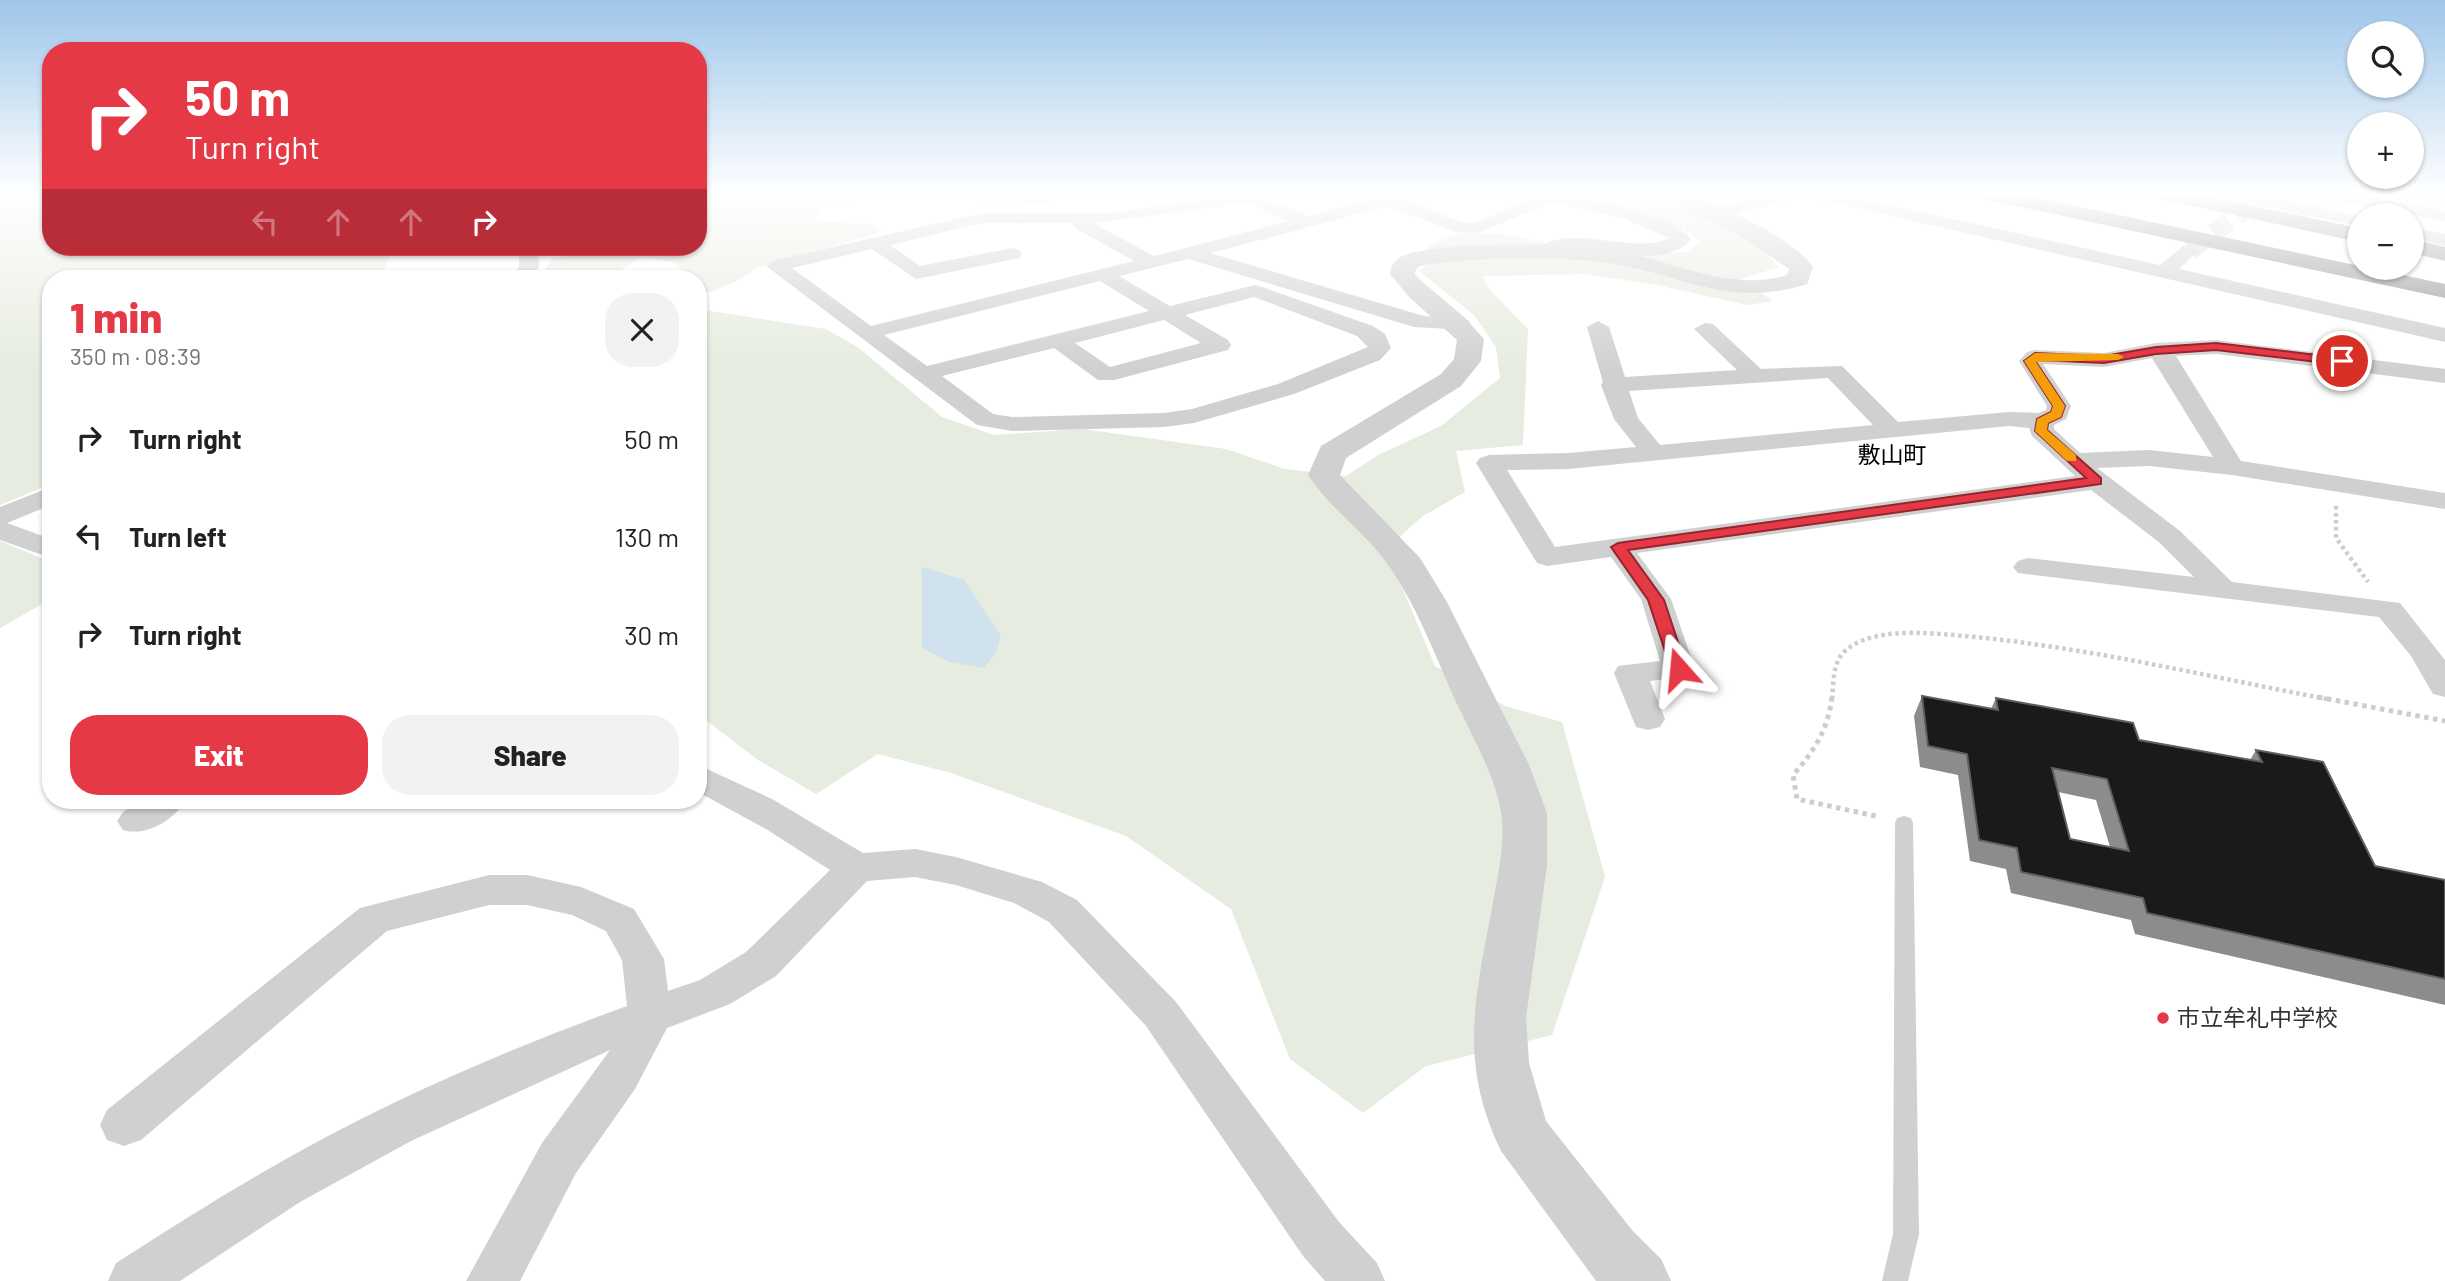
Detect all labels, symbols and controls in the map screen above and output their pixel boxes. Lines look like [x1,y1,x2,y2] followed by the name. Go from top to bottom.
[2347,21,2424,280] map controls
[2347,21,2424,98] button: search
[185,67,290,126] text: 50 m
[70,70,161,161] icon: right
[2347,112,2424,189] button: +
[185,127,320,165] text: Turn right
[246,203,284,241] icon: left
[319,203,357,241] icon: ahead
[392,203,430,241] icon: ahead
[465,203,503,241] icon: right
[2347,203,2424,280] button: −
[70,291,162,341] text: 1 min
[605,293,679,367] button: close
[2312,331,2372,391] pin
[70,342,201,370] text: 350 m · 08:39
[2323,342,2361,380] icon: arrive
[70,419,108,457] icon: right
[129,423,242,454] text: Turn right
[624,423,679,454] text: 50 m
[1858,440,1927,468] district label: 敷山町
[70,517,108,555] icon: left
[129,521,227,552] text: Turn left
[615,521,679,552] text: 130 m
[70,615,108,653] icon: right
[129,619,242,650] text: Turn right
[624,619,679,650] text: 30 m
[1642,632,1716,706] position arrow
[70,715,368,795] button: Exit
[382,715,679,795] button: Share
[2177,1003,2338,1031] place label: 市立牟礼中学校
[2155,1010,2171,1026] marker: 市立牟礼中学校

